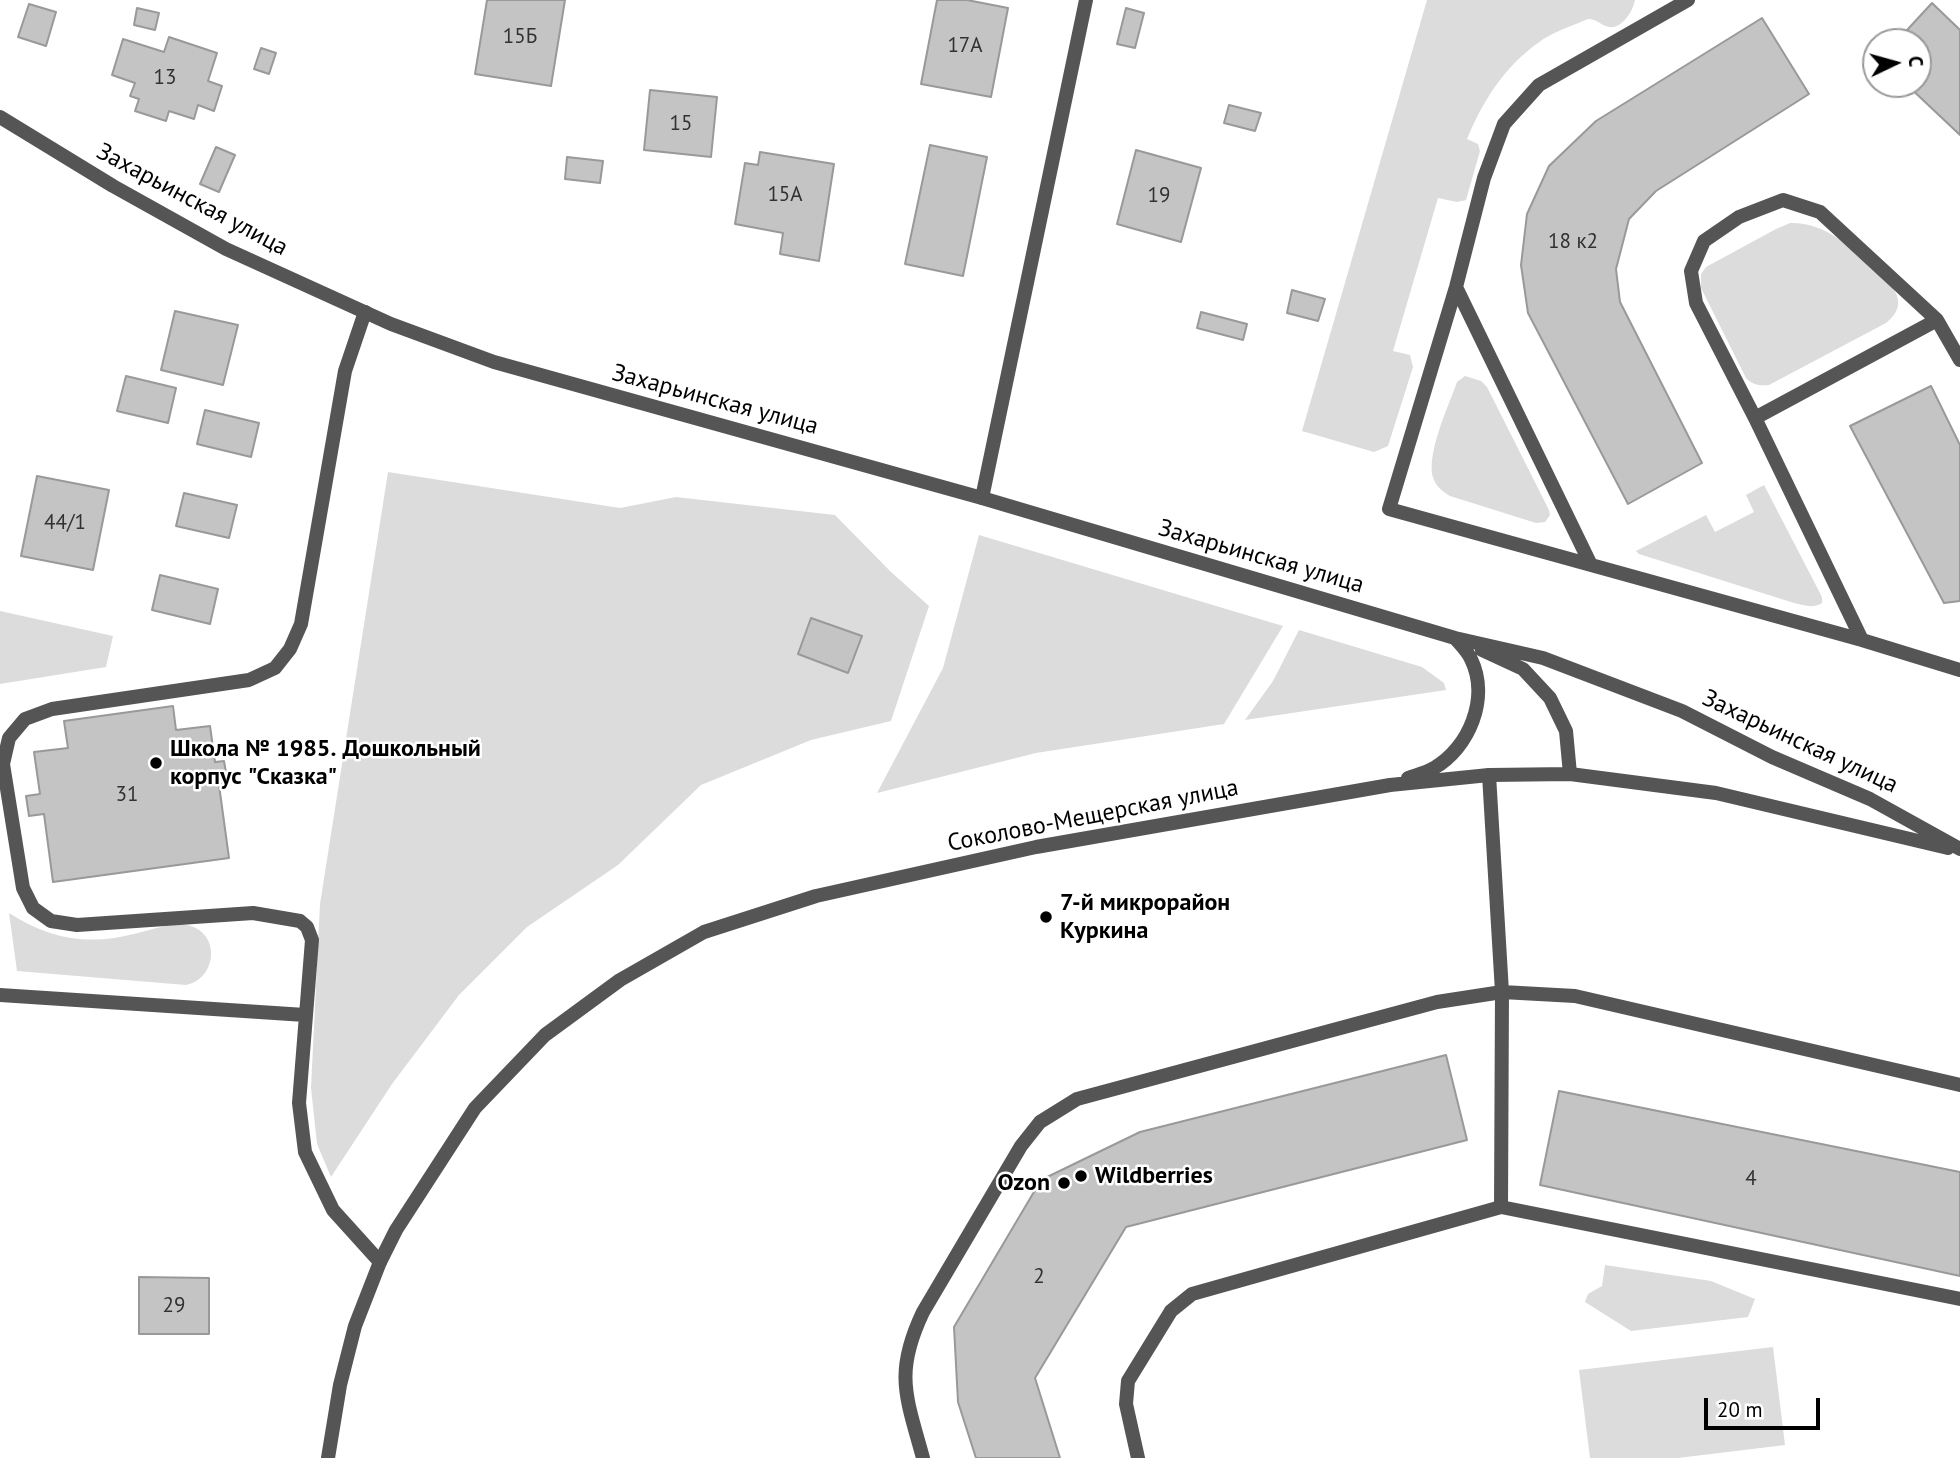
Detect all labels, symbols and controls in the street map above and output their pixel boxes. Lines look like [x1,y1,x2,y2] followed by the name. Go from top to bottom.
[503,24,537,50] house number: 15Б
[1862,28,1932,98] north arrow
[947,33,983,59] house number: 17А
[1904,55,1928,68] text: С
[154,65,176,91] house number: 13
[670,111,692,137] house number: 15
[91,137,293,263] street label: Захарьинская улица
[767,182,803,208] house number: 15А
[1148,183,1170,209] house number: 19
[1548,229,1598,255] house number: 18 к2
[609,359,821,441] street label: Захарьинская улица
[44,510,86,536] house number: 44/1
[1155,514,1367,600] street label: Захарьинская улица
[1698,684,1902,800] street label: Захарьинская улица
[170,735,481,791] place label: Школа № 1985. Дошкольный корпус "Сказка"
[148,755,164,771] marker: Школа № 1985. Дошкольный корпус "Сказка"
[945,774,1241,858] street label: Соколово-Мещерская улица
[116,782,138,808] house number: 31
[1060,889,1230,945] place label: 7-й микрорайон Куркина
[1038,909,1054,925] marker: 7-й микрорайон Куркина
[1095,1162,1213,1190] place label: Wildberries
[1745,1166,1757,1192] house number: 4
[1073,1168,1089,1184] marker: Wildberries
[998,1169,1050,1197] place label: Ozon
[1056,1175,1072,1191] marker: Ozon
[1033,1264,1045,1290] house number: 2
[163,1293,185,1319] house number: 29
[1708,1384,1824,1428] scale bar
[1717,1396,1763,1423] text: 20 m

